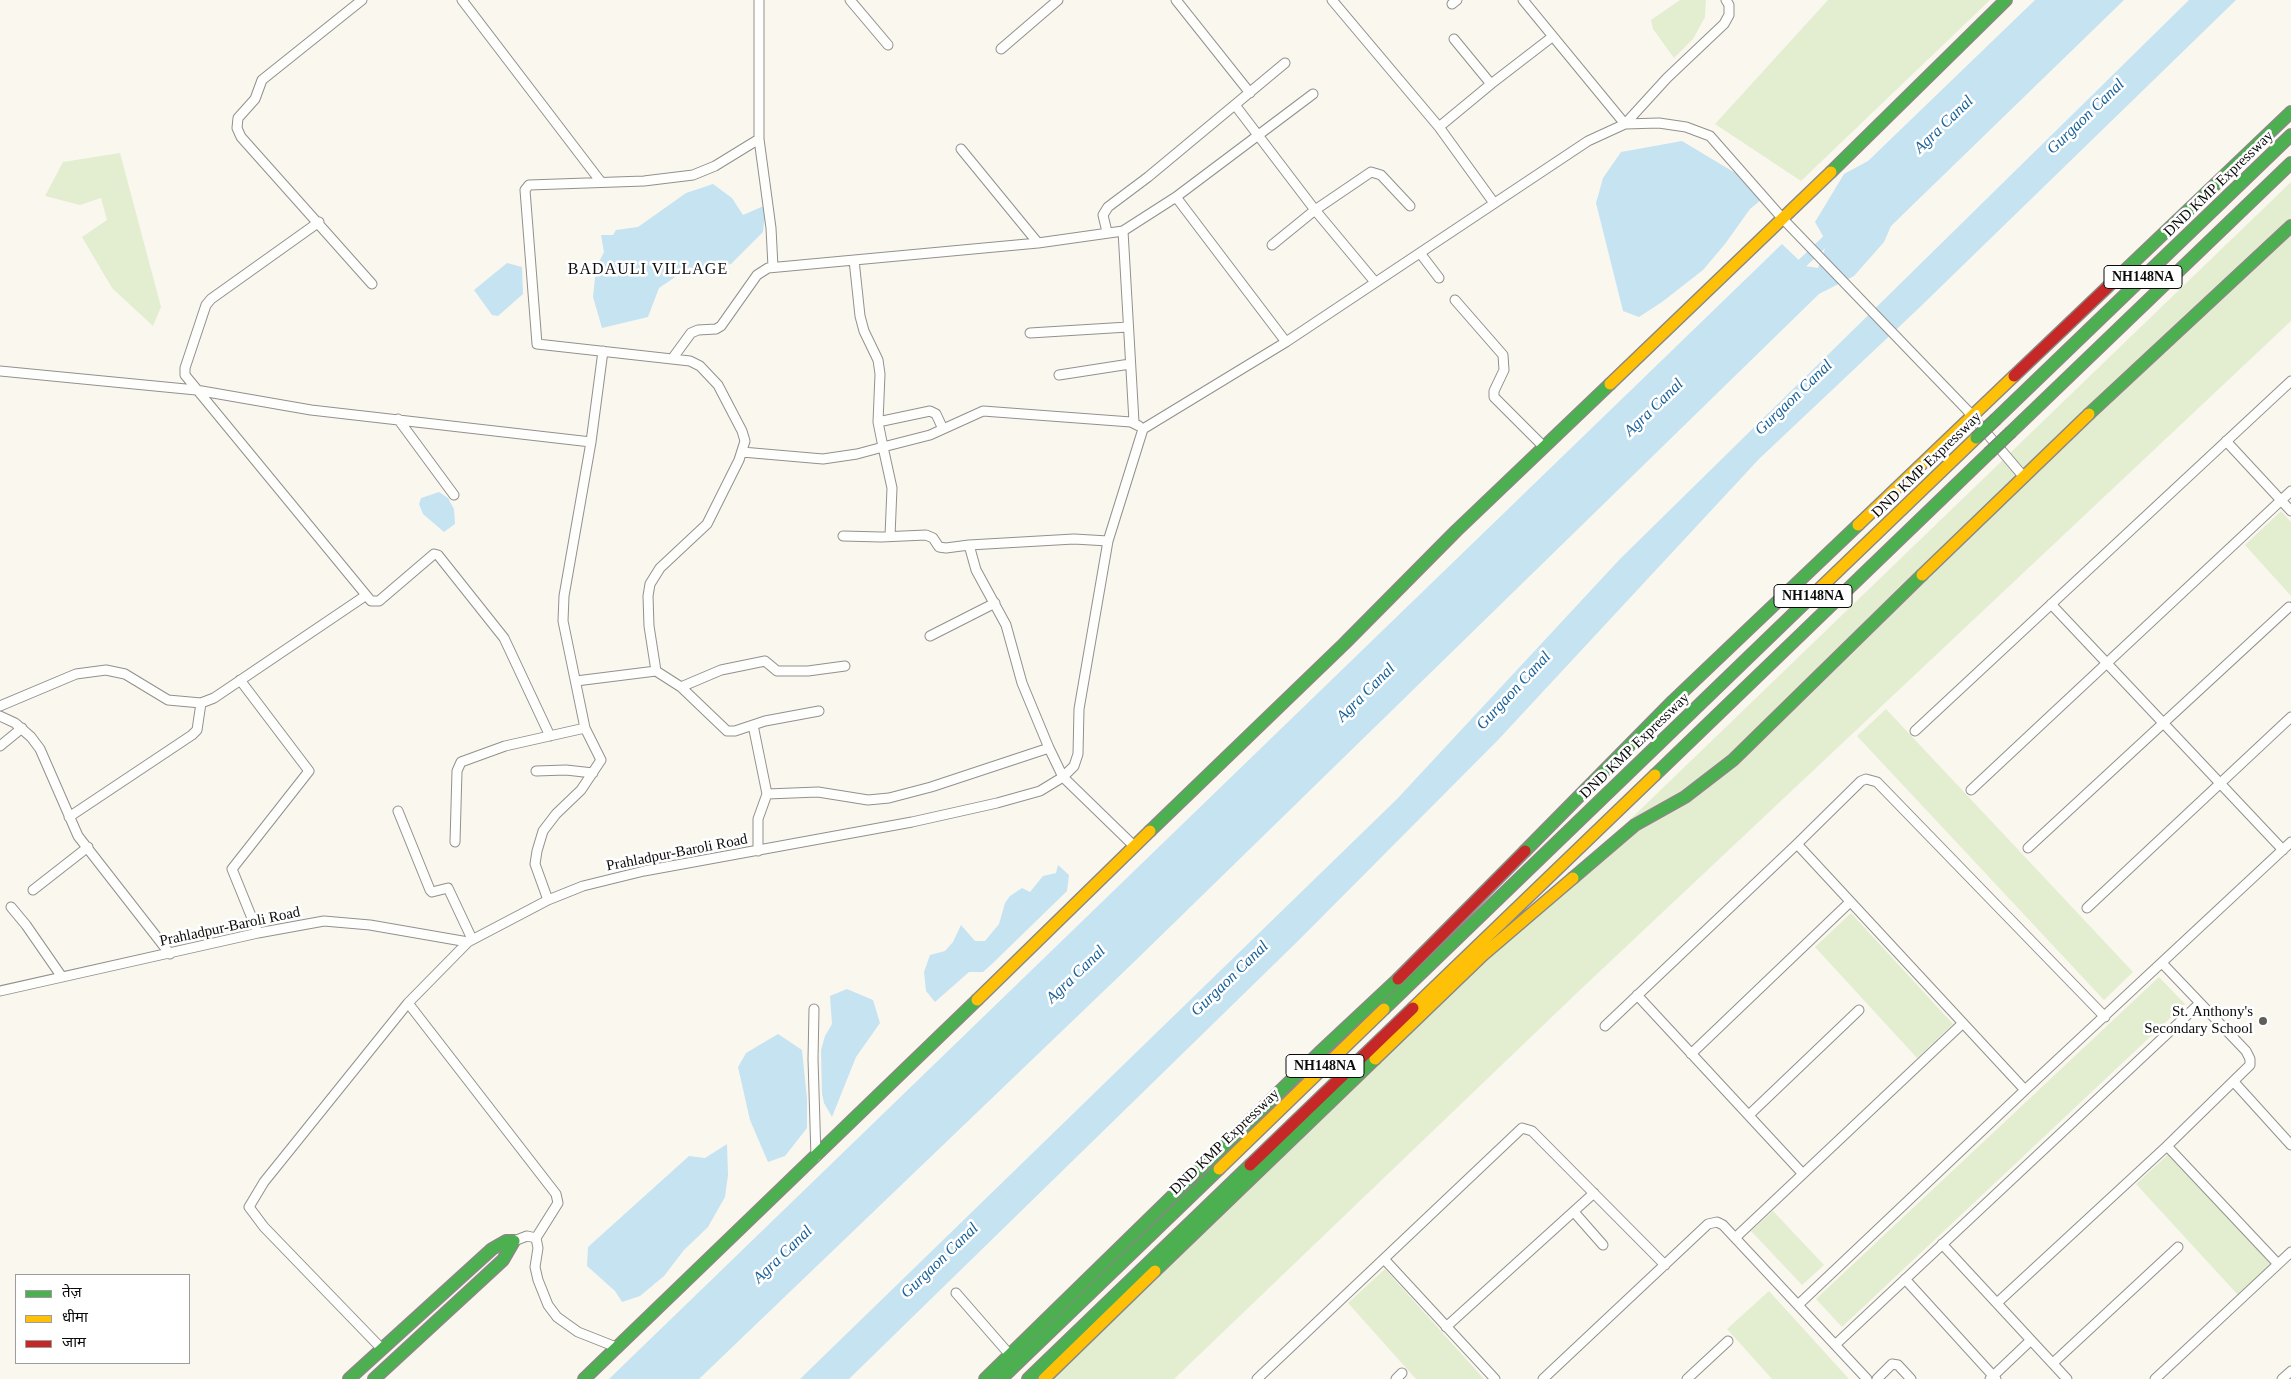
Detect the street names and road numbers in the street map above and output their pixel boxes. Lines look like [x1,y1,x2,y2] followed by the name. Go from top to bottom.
[2157,124,2281,244] street label: DND KMP Expressway
[2104,266,2182,288] road number: NH148NA
[1865,405,1989,525] street label: DND KMP Expressway
[1774,584,1852,608] road number: NH148NA
[1573,686,1697,806] street label: DND KMP Expressway
[594,828,760,878] street label: Prahladpur-Baroli Road
[148,901,312,953] street label: Prahladpur-Baroli Road
[1286,1054,1364,1078] road number: NH148NA
[1163,1082,1287,1202] street label: DND KMP Expressway

